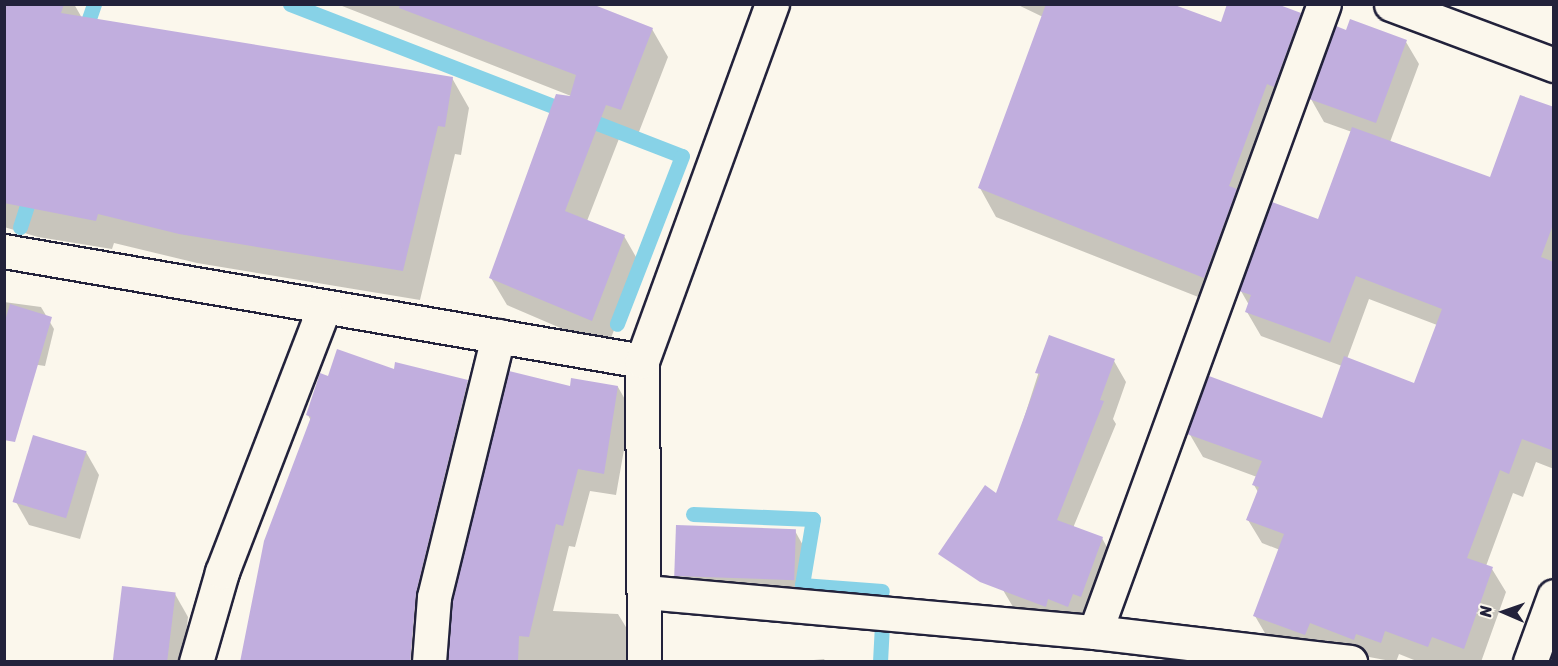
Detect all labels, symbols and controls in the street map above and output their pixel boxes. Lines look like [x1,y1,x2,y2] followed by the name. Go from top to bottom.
[1474,582,1534,642] north arrow
[1471,605,1500,617] text: N

